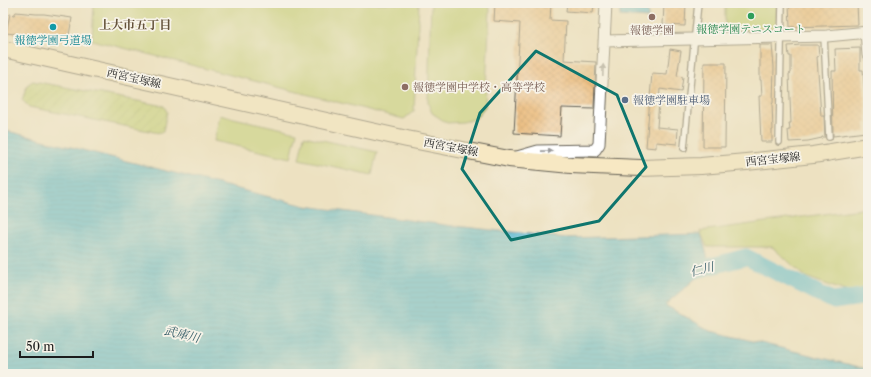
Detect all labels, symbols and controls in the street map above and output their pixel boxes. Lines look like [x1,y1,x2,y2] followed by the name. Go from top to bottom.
[746,11,756,21] marker: 報徳学園テニスコート
[647,12,657,22] marker: 報徳学園
[99,17,171,32] district label: 上大市五丁目
[48,22,58,32] marker: 報徳学園弓道場
[696,22,806,36] place label: 報徳学園テニスコート
[630,23,674,37] place label: 報徳学園
[15,33,92,47] place label: 報徳学園弓道場
[599,64,606,76] one-way arrow
[106,65,162,91] street label: 西宮宝塚線
[413,80,545,94] place label: 報徳学園中学校・高等学校
[400,82,410,92] marker: 報徳学園中学校・高等学校
[633,93,710,107] place label: 報徳学園駐車場
[620,95,630,105] marker: 報徳学園駐車場
[423,135,479,159] street label: 西宮宝塚線
[541,148,554,154] one-way arrow
[745,149,801,169] street label: 西宮宝塚線
[689,258,717,279] water label: 仁川
[163,323,203,346] water label: 武庫川
[20,333,93,359] scale bar
[26,339,55,354] text: 50 m

